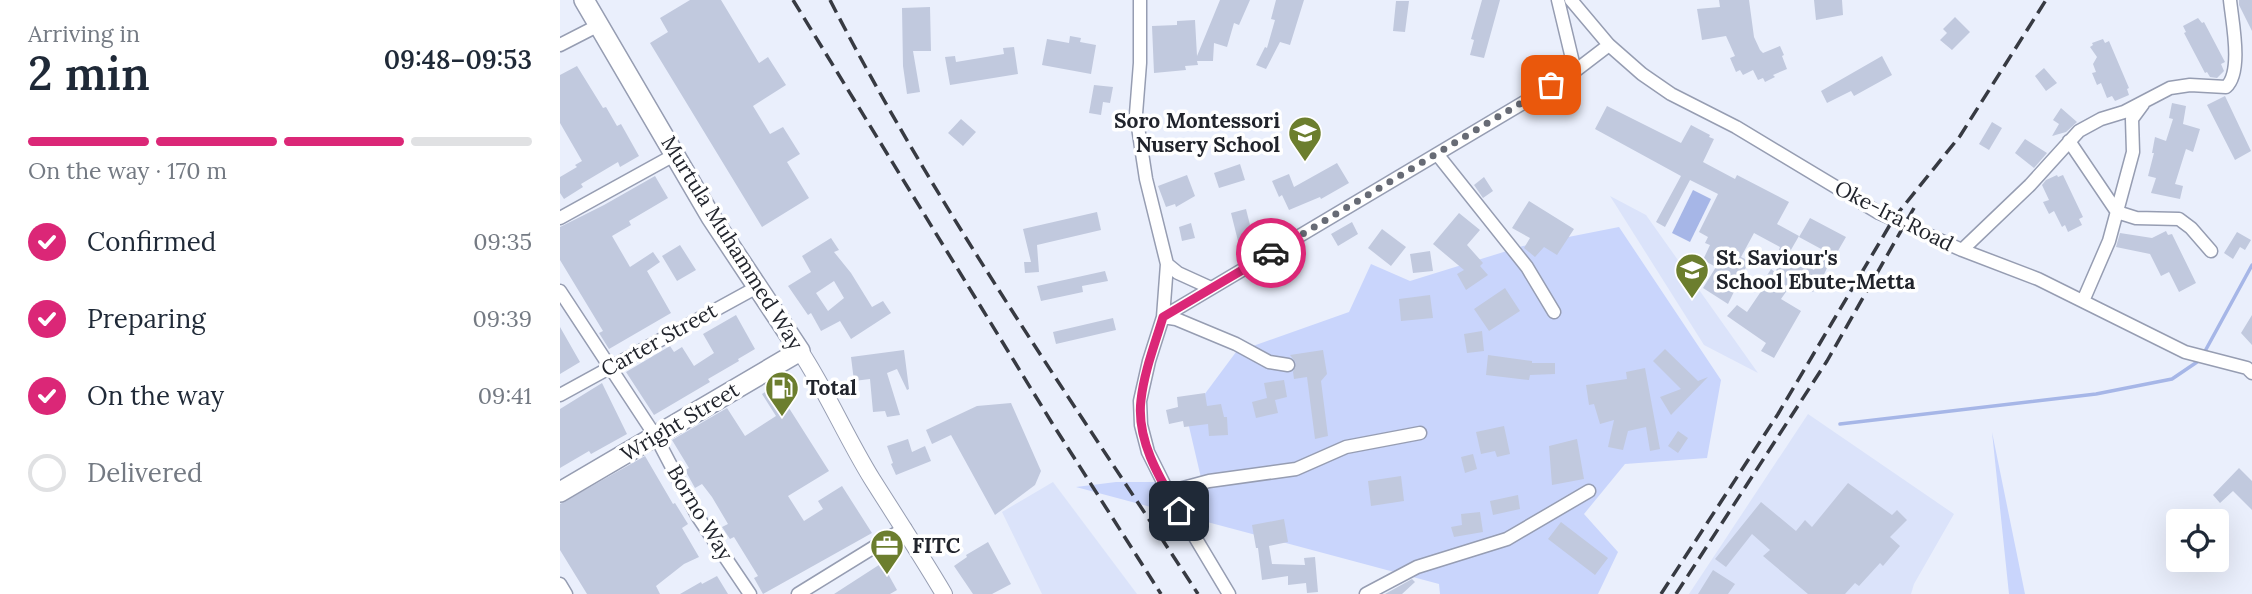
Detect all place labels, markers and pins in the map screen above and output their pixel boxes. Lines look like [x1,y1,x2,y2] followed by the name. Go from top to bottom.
[1521,55,1581,115] pin
[1114,107,1280,158] place label: Soro Montessori Nusery School
[1286,114,1324,163] school or university icon: Soro Montessori Nusery School
[1716,244,1915,295] place label: St. Saviour's School Ebute-Metta
[1673,251,1711,300] school or university icon: St. Saviour's School Ebute-Metta
[763,369,801,418] fuel station icon: Total
[806,374,857,401] place label: Total
[1149,481,1209,541] pin
[868,527,906,576] office icon: FITC
[912,532,961,559] place label: FITC

